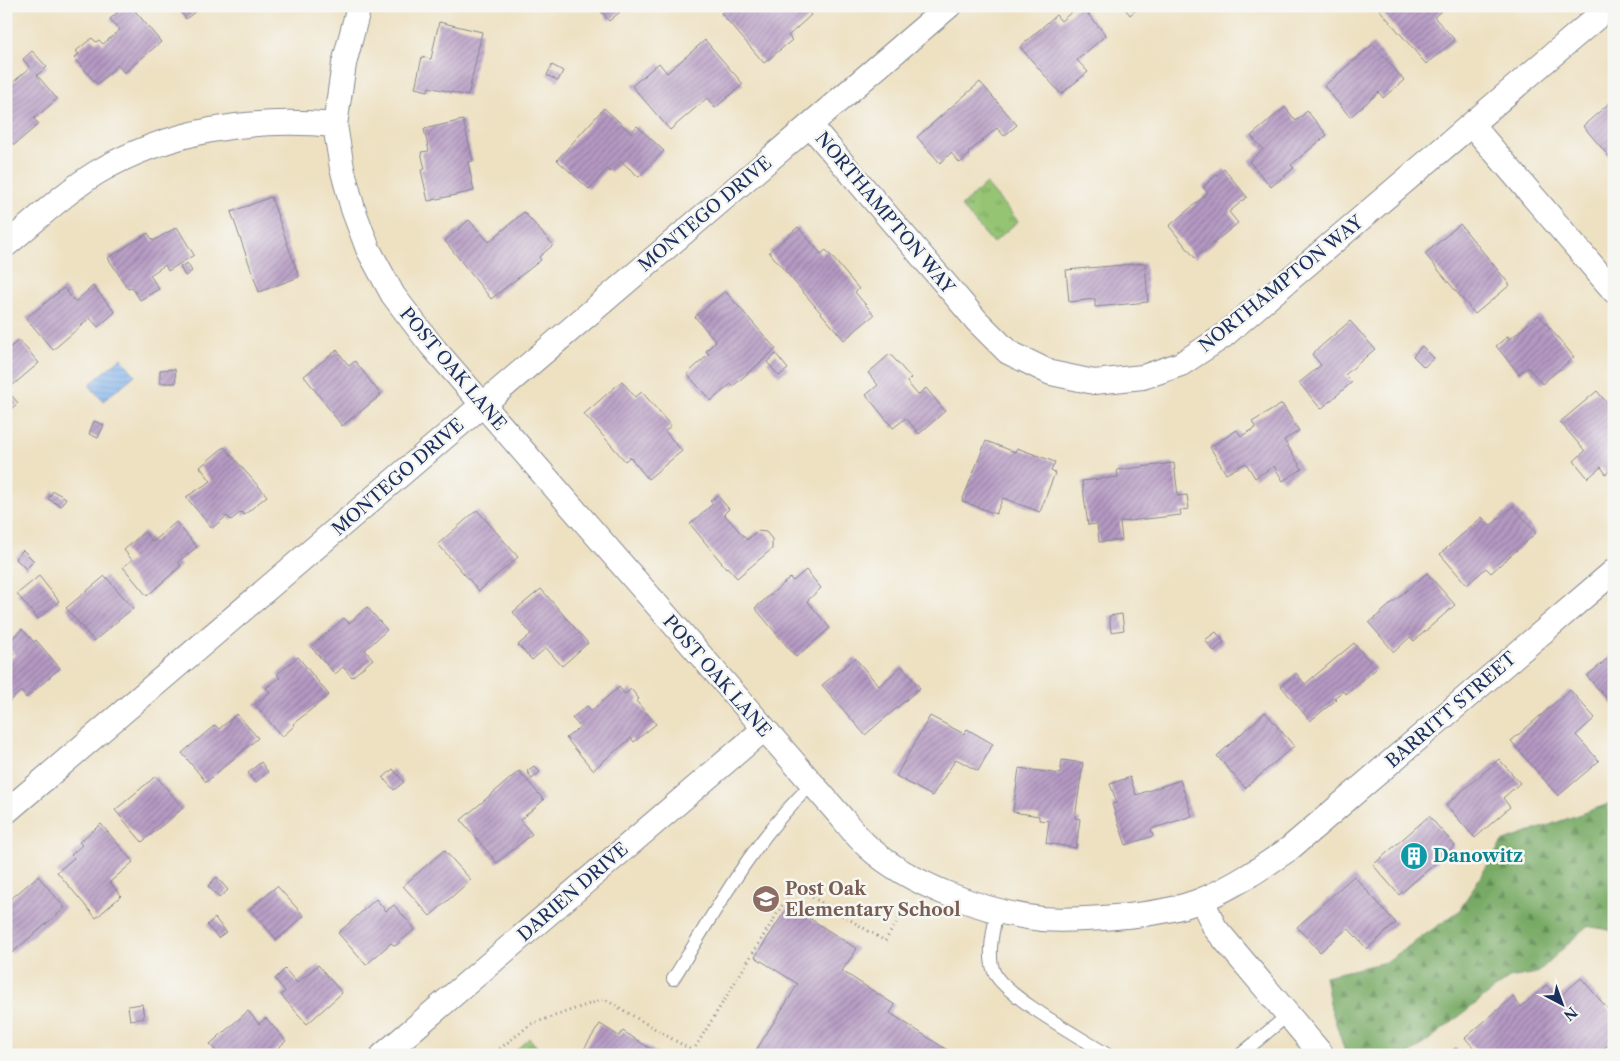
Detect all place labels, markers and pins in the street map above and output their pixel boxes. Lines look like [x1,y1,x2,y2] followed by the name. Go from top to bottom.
[1399,841,1429,871] building icon: Danowitz
[1433,845,1523,867] place label: Danowitz
[785,878,961,921] place label: Post Oak Elementary School
[751,884,781,914] school or university icon: Post Oak Elementary School

